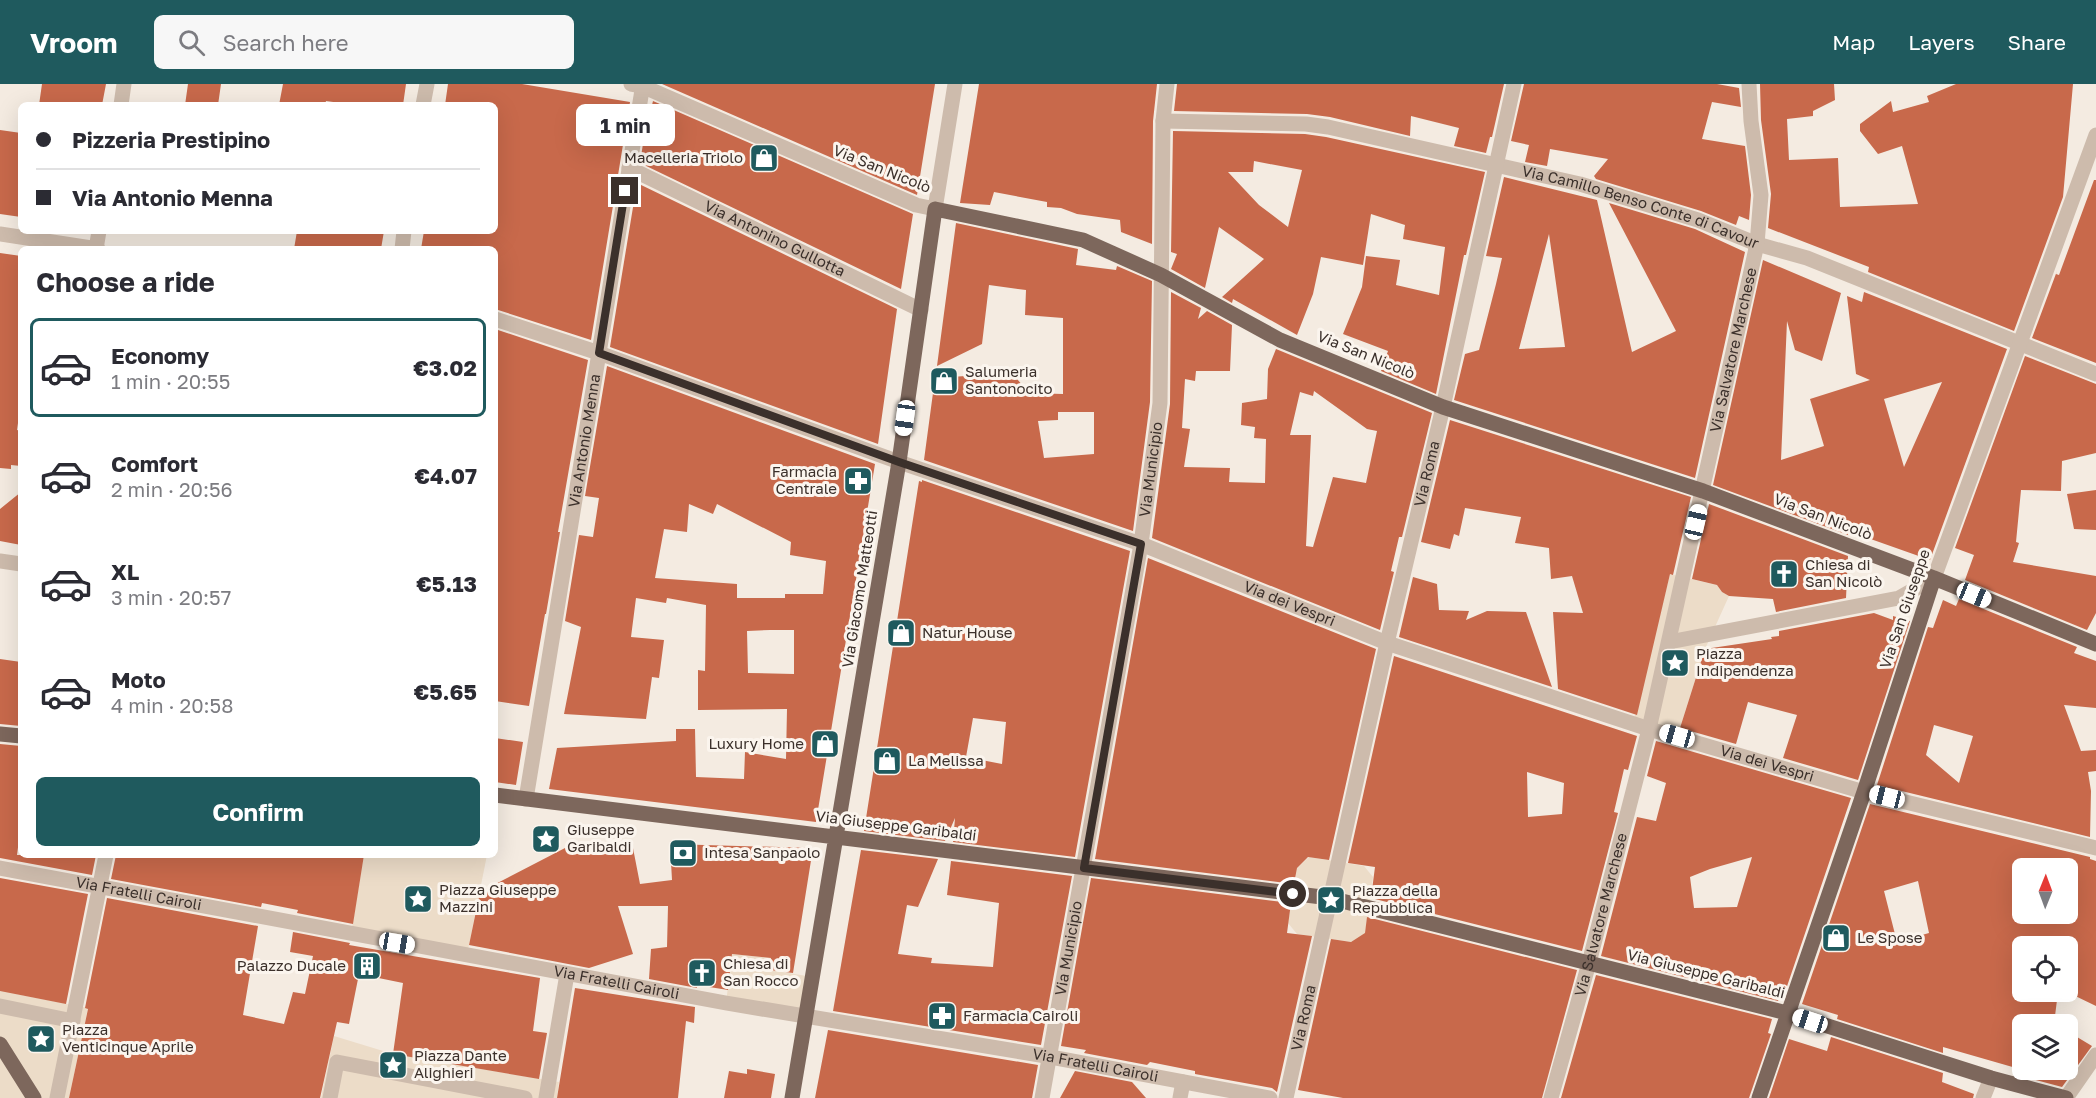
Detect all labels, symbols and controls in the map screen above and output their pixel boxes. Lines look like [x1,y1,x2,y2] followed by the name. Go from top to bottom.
[154,15,574,69] search box
[30,26,118,59] text: Vroom
[175,26,208,59] icon: search
[223,29,349,56] text: Search here
[1832,29,1875,55] text: Map
[1908,29,1975,55] text: Layers
[2008,29,2066,55] text: Share
[576,104,674,146] callout: 1 min
[600,113,651,137] text: 1 min
[72,126,270,153] text: Pizzeria Prestipino
[831,140,934,196] street label: Via San Nicolò
[748,142,780,174] shop icon: Macelleria Triolo
[624,148,743,166] place label: Macelleria Triolo
[1520,161,1762,252] street label: Via Camillo Benso Conte di Cavour
[611,177,638,204] route end
[72,184,273,211] text: Via Antonio Menna
[702,196,848,280] street label: Via Antonino Gullotta
[1705,265,1760,434] street label: Via Salvatore Marchese
[36,266,215,298] text: Choose a ride
[1315,326,1418,382] street label: Via San Nicolò
[39,341,93,395] icon: car
[111,342,209,369] text: Economy
[413,354,477,381] text: €3.02
[965,362,1053,397] place label: Salumeria Santonocito
[928,365,960,397] shop icon: Salumeria Santonocito
[111,369,230,393] text: 1 min · 20:55
[564,372,603,509] street label: Via Antonio Menna
[894,399,916,437] car
[1135,420,1165,518] street label: Via Municipio
[1410,439,1443,508] street label: Via Roma
[39,449,93,503] icon: car
[111,450,198,477] text: Comfort
[414,462,477,489] text: €4.07
[772,462,837,497] place label: Farmacia Centrale
[842,465,874,497] pharmacy icon: Farmacia Centrale
[111,477,233,501] text: 2 min · 20:56
[1772,489,1875,543] street label: Via San Nicolò
[1683,502,1709,542] car
[838,509,880,669] street label: Via Giacomo Matteotti
[1875,546,1933,671] street label: Via San Giuseppe
[1805,555,1882,590] place label: Chiesa di San Nicolò
[39,557,93,611] icon: car
[111,558,139,585] text: XL
[1768,558,1800,590] church icon: Chiesa di San Nicolò
[416,570,477,597] text: €5.13
[1241,576,1338,629] street label: Via dei Vespri
[1954,580,1994,610] car
[111,585,231,609] text: 3 min · 20:57
[885,617,917,649] shop icon: Natur House
[922,623,1013,641] place label: Natur House
[1696,644,1794,679] place label: Piazza Indipendenza
[1659,647,1691,679] place icon: Piazza Indipendenza
[39,665,93,719] icon: car
[111,666,166,693] text: Moto
[414,678,477,705] text: €5.65
[111,693,233,717] text: 4 min · 20:58
[1657,722,1697,750] car
[809,728,841,760] shop icon: Luxury Home
[709,734,804,752] place label: Luxury Home
[1718,740,1816,785] street label: Via dei Vespri
[871,745,903,777] shop icon: La Melissa
[908,751,984,769] place label: La Melissa
[36,777,480,846] button: Confirm
[1867,784,1907,810] car
[815,806,978,844] street label: Via Giuseppe Garibaldi
[567,820,635,855] place label: Giuseppe Garibaldi
[530,823,562,855] place icon: Giuseppe Garibaldi
[1570,831,1630,998] street label: Via Salvatore Marchese
[667,837,699,869] bank icon: Intesa Sanpaolo
[704,843,820,861] place label: Intesa Sanpaolo
[2012,858,2078,924] north arrow
[2012,858,2078,1080] map controls
[74,872,203,913] street label: Via Fratelli Cairoli
[439,880,557,915] place label: Piazza Giuseppe Mazzini
[1279,880,1306,907] route start
[1352,881,1438,916] place label: Piazza della Repubblica
[402,883,434,915] place icon: Piazza Giuseppe Mazzini
[1315,884,1347,916] place icon: Piazza della Repubblica
[1050,899,1085,997] street label: Via Municipio
[1820,922,1852,954] shop icon: Le Spose
[1857,928,1923,946] place label: Le Spose
[378,931,416,955] car
[2012,936,2078,1002] button: locate
[1625,945,1787,1001] street label: Via Giuseppe Garibaldi
[351,950,383,982] building icon: Palazzo Ducale
[723,954,798,989] place label: Chiesa di San Rocco
[237,956,346,974] place label: Palazzo Ducale
[686,957,718,989] church icon: Chiesa di San Rocco
[552,961,681,1002] street label: Via Fratelli Cairoli
[1287,983,1319,1052] street label: Via Roma
[926,1000,958,1032] pharmacy icon: Farmacia Cairoli
[963,1006,1078,1024] place label: Farmacia Cairoli
[1790,1007,1830,1035] car
[2012,1014,2078,1080] button: layers
[62,1020,194,1055] place label: Piazza Venticinque Aprile
[25,1023,57,1055] place icon: Piazza Venticinque Aprile
[1031,1044,1160,1085] street label: Via Fratelli Cairoli
[414,1046,507,1081] place label: Piazza Dante Alighieri
[377,1049,409,1081] place icon: Piazza Dante Alighieri

